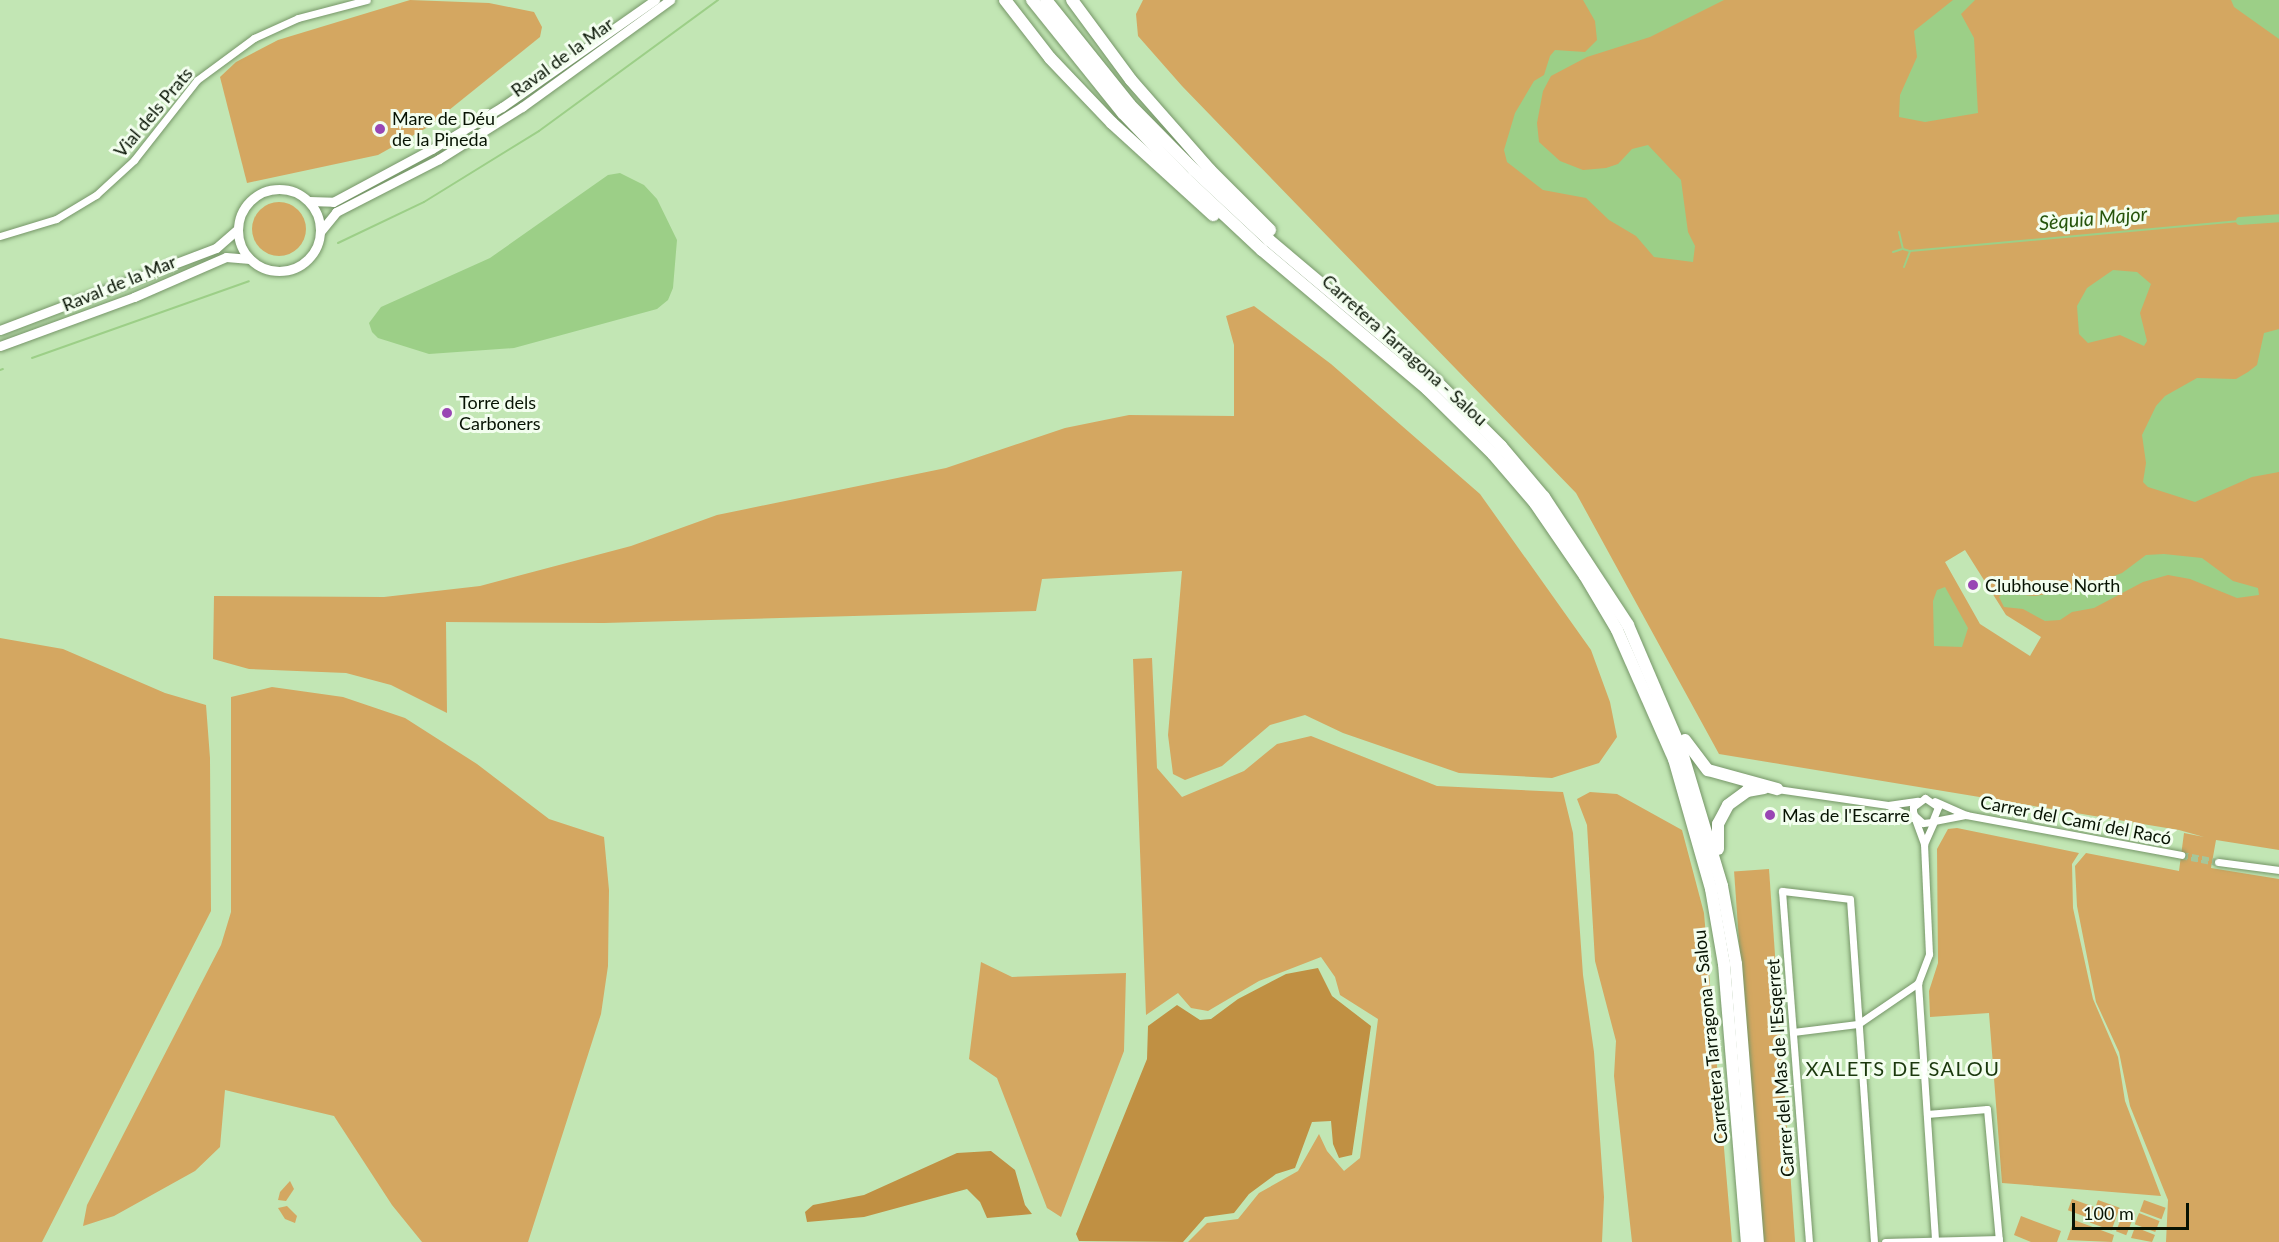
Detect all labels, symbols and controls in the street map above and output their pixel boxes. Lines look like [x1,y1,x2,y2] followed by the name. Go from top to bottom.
[507,13,617,101] street label: Raval de la Mar
[109,63,197,161] street label: Vial dels Prats
[392,108,495,150] place label: Mare de Déu de la Pineda
[373,122,387,136] marker: Mare de Déu de la Pineda
[2038,201,2148,235] water label: Sèquia Major
[59,250,179,316] street label: Raval de la Mar
[1318,270,1492,430] street label: Carretera Tarragona - Salou
[459,392,541,434] place label: Torre dels Carboners
[440,406,454,420] marker: Torre dels Carboners
[1985,574,2120,596] place label: Clubhouse North
[1966,578,1980,592] marker: Clubhouse North
[1978,791,2174,849] street label: Carrer del Camí del Racó
[1782,804,1910,826] place label: Mas de l'Escarre
[1763,808,1777,822] marker: Mas de l'Escarre
[1688,929,1732,1145] street label: Carretera Tarragona - Salou
[1762,958,1798,1178] street label: Carrer del Mas de l'Esqerret
[1806,1056,2000,1080] district label: XALETS DE SALOU
[2075,1191,2192,1229] scale bar
[2083,1202,2134,1224] text: 100 m

